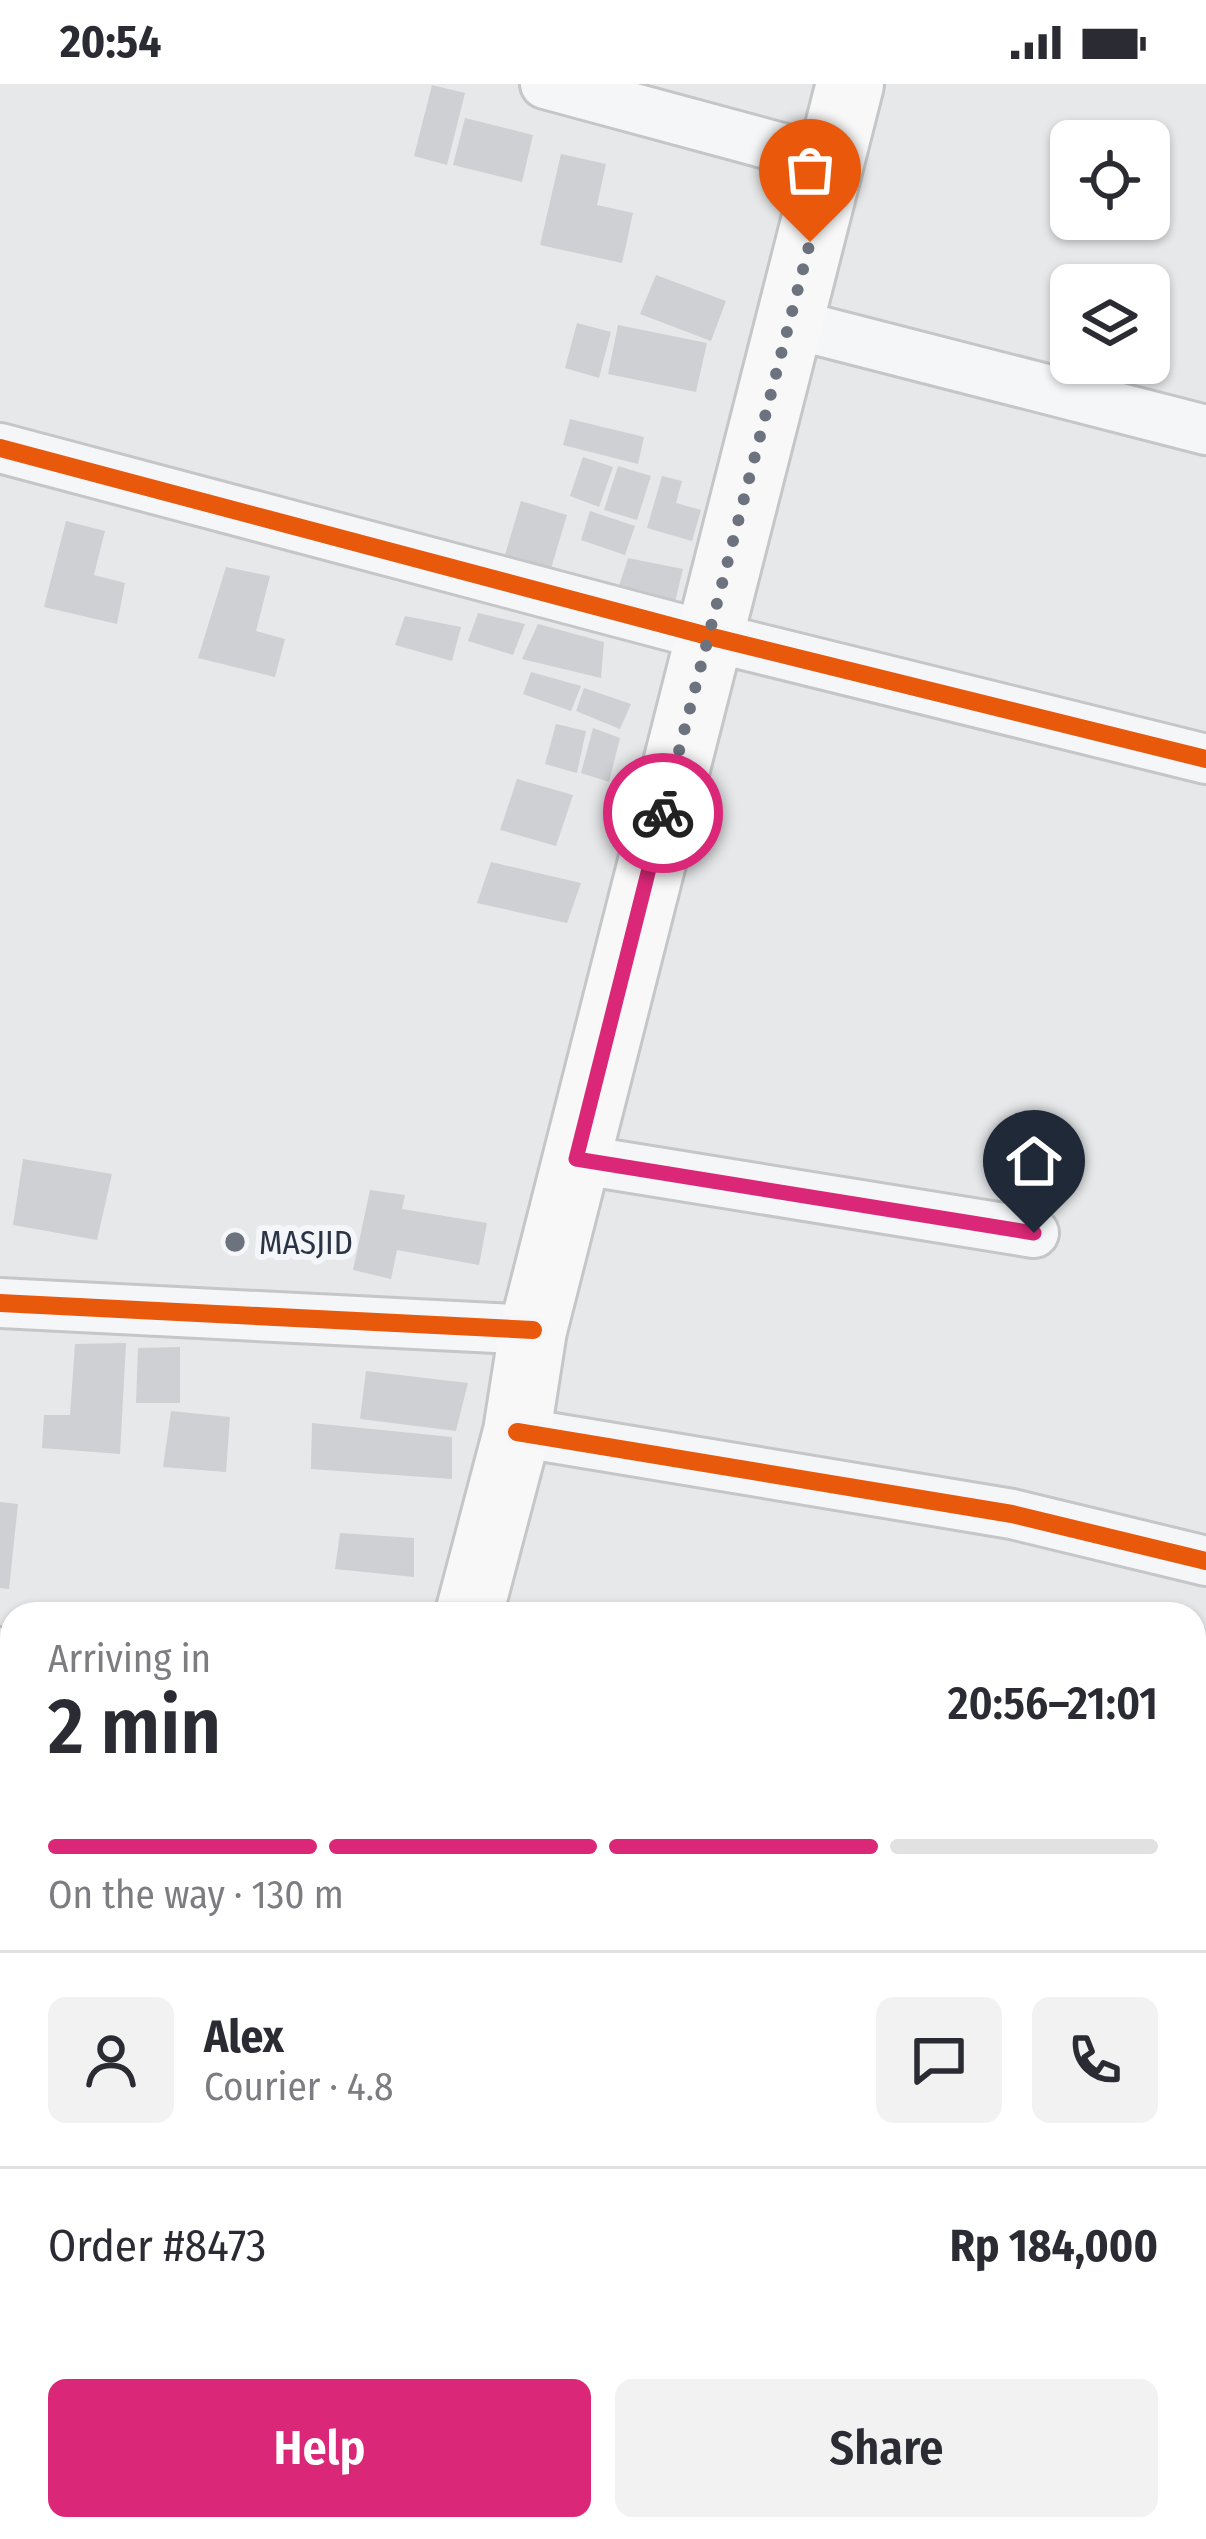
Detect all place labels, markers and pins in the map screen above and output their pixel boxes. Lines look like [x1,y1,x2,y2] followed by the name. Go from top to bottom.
[759,119,861,242] pin
[983,1110,1085,1233] pin
[259,1223,353,1263] place label: MASJID
[222,1229,248,1255] marker: MASJID

